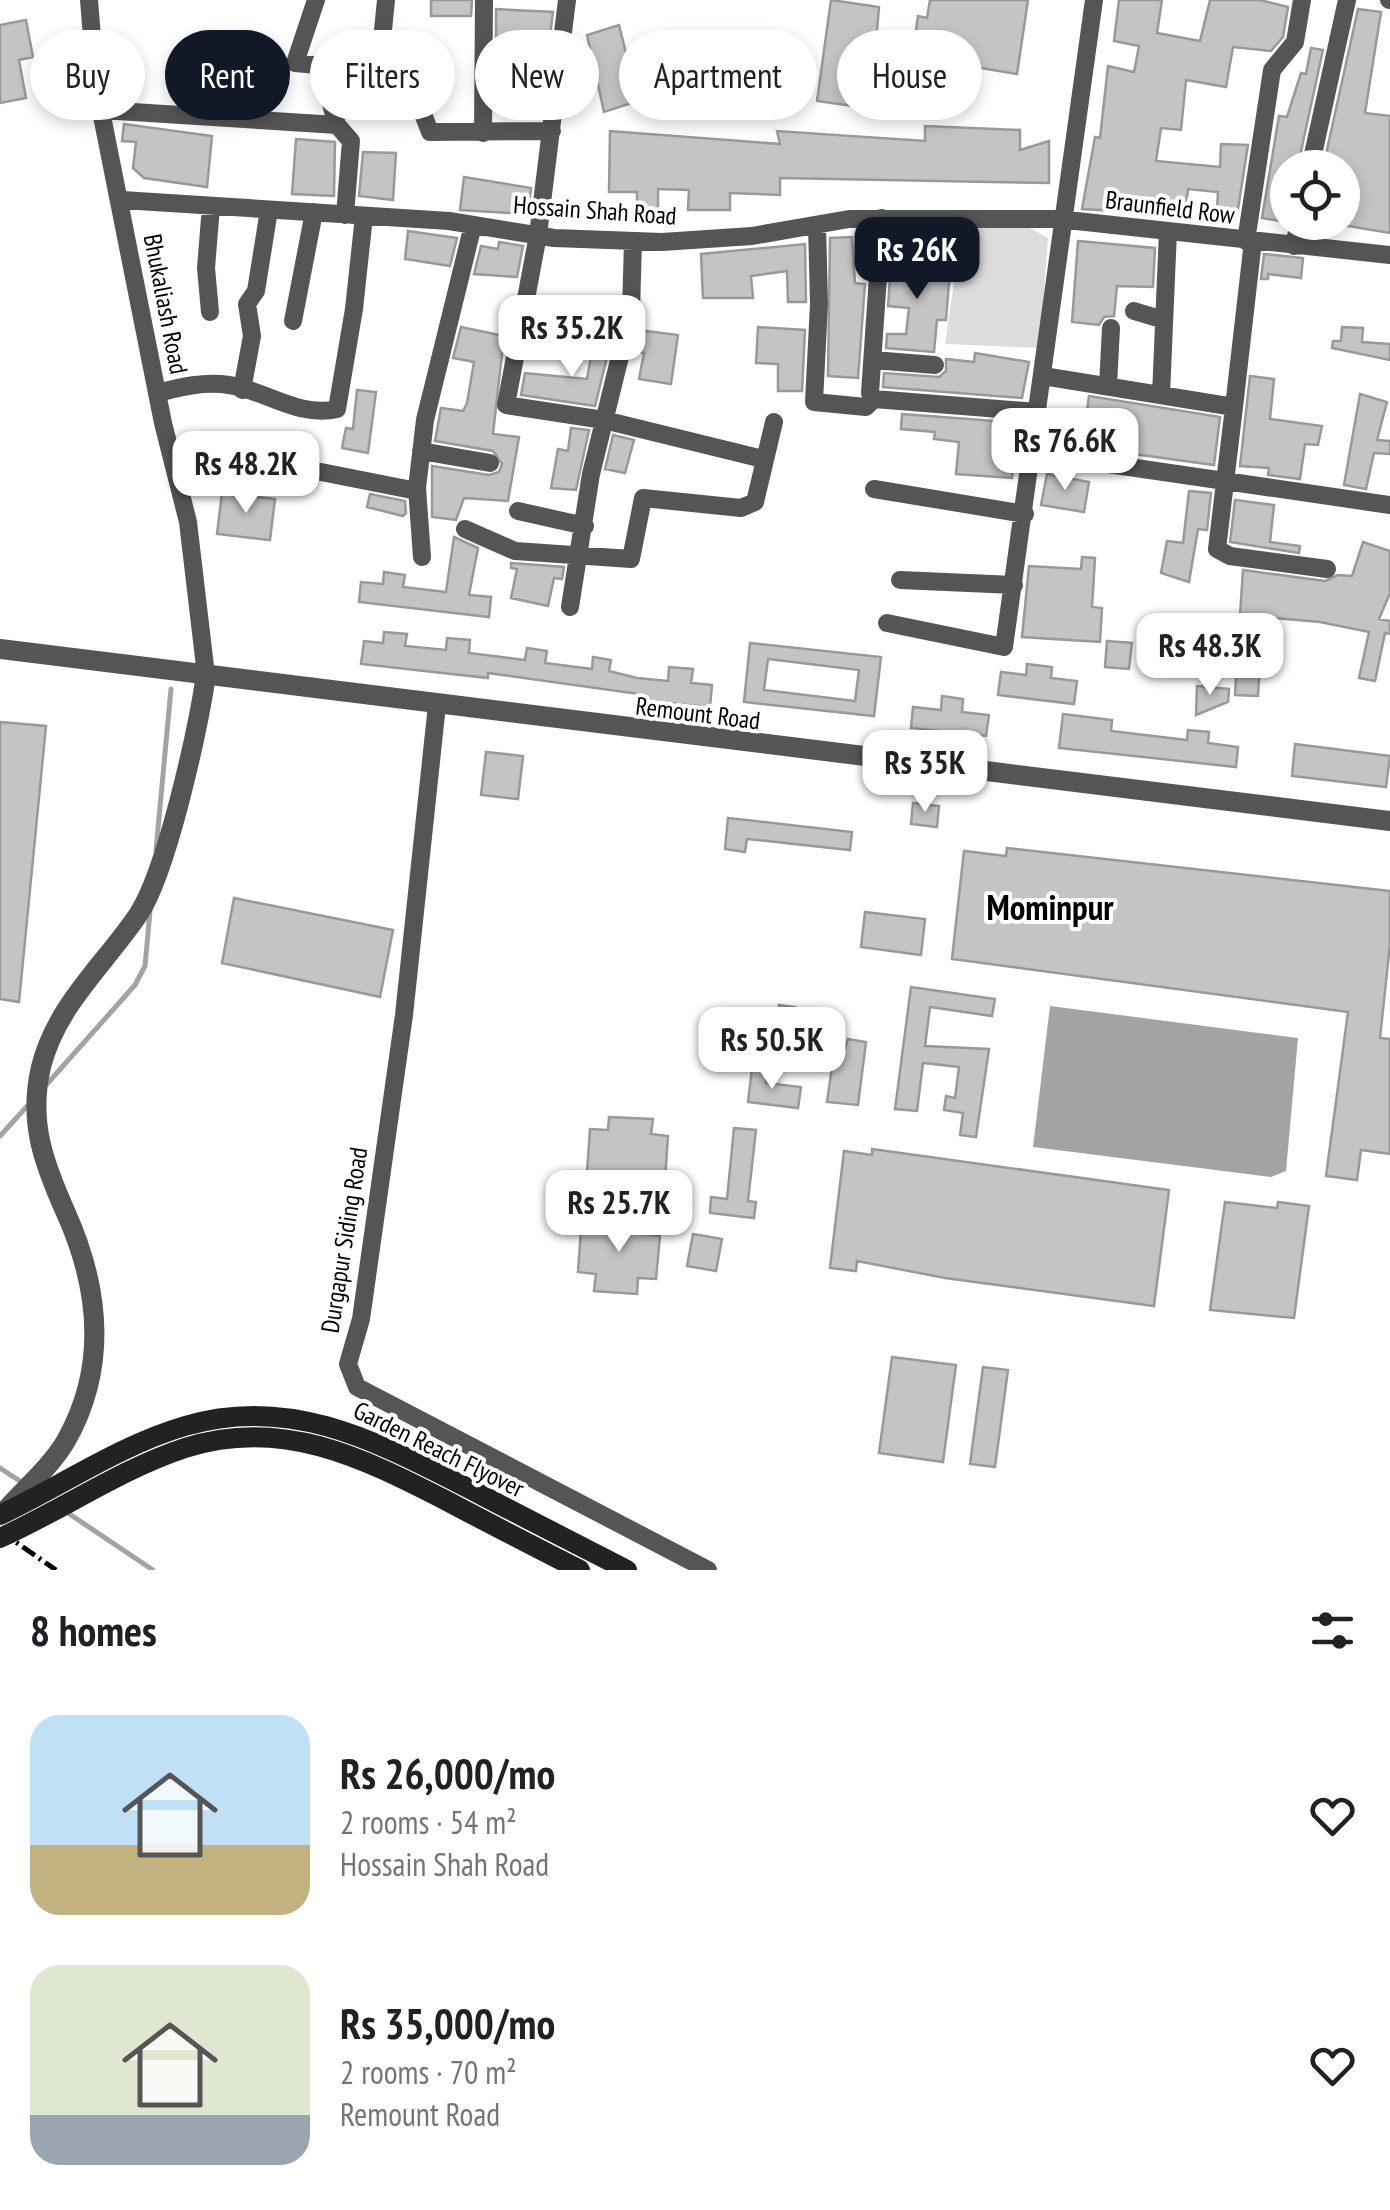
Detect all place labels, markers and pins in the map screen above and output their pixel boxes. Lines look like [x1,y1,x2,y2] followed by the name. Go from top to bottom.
[836,217,998,302] pin: Rs 26K
[469,295,675,380] pin: Rs 35.2K
[962,408,1168,493] pin: Rs 76.6K
[143,431,349,516] pin: Rs 48.2K
[1107,613,1313,698] pin: Rs 48.3K
[844,730,1006,815] pin: Rs 35K
[669,1007,875,1092] pin: Rs 50.5K
[516,1170,722,1255] pin: Rs 25.7K

